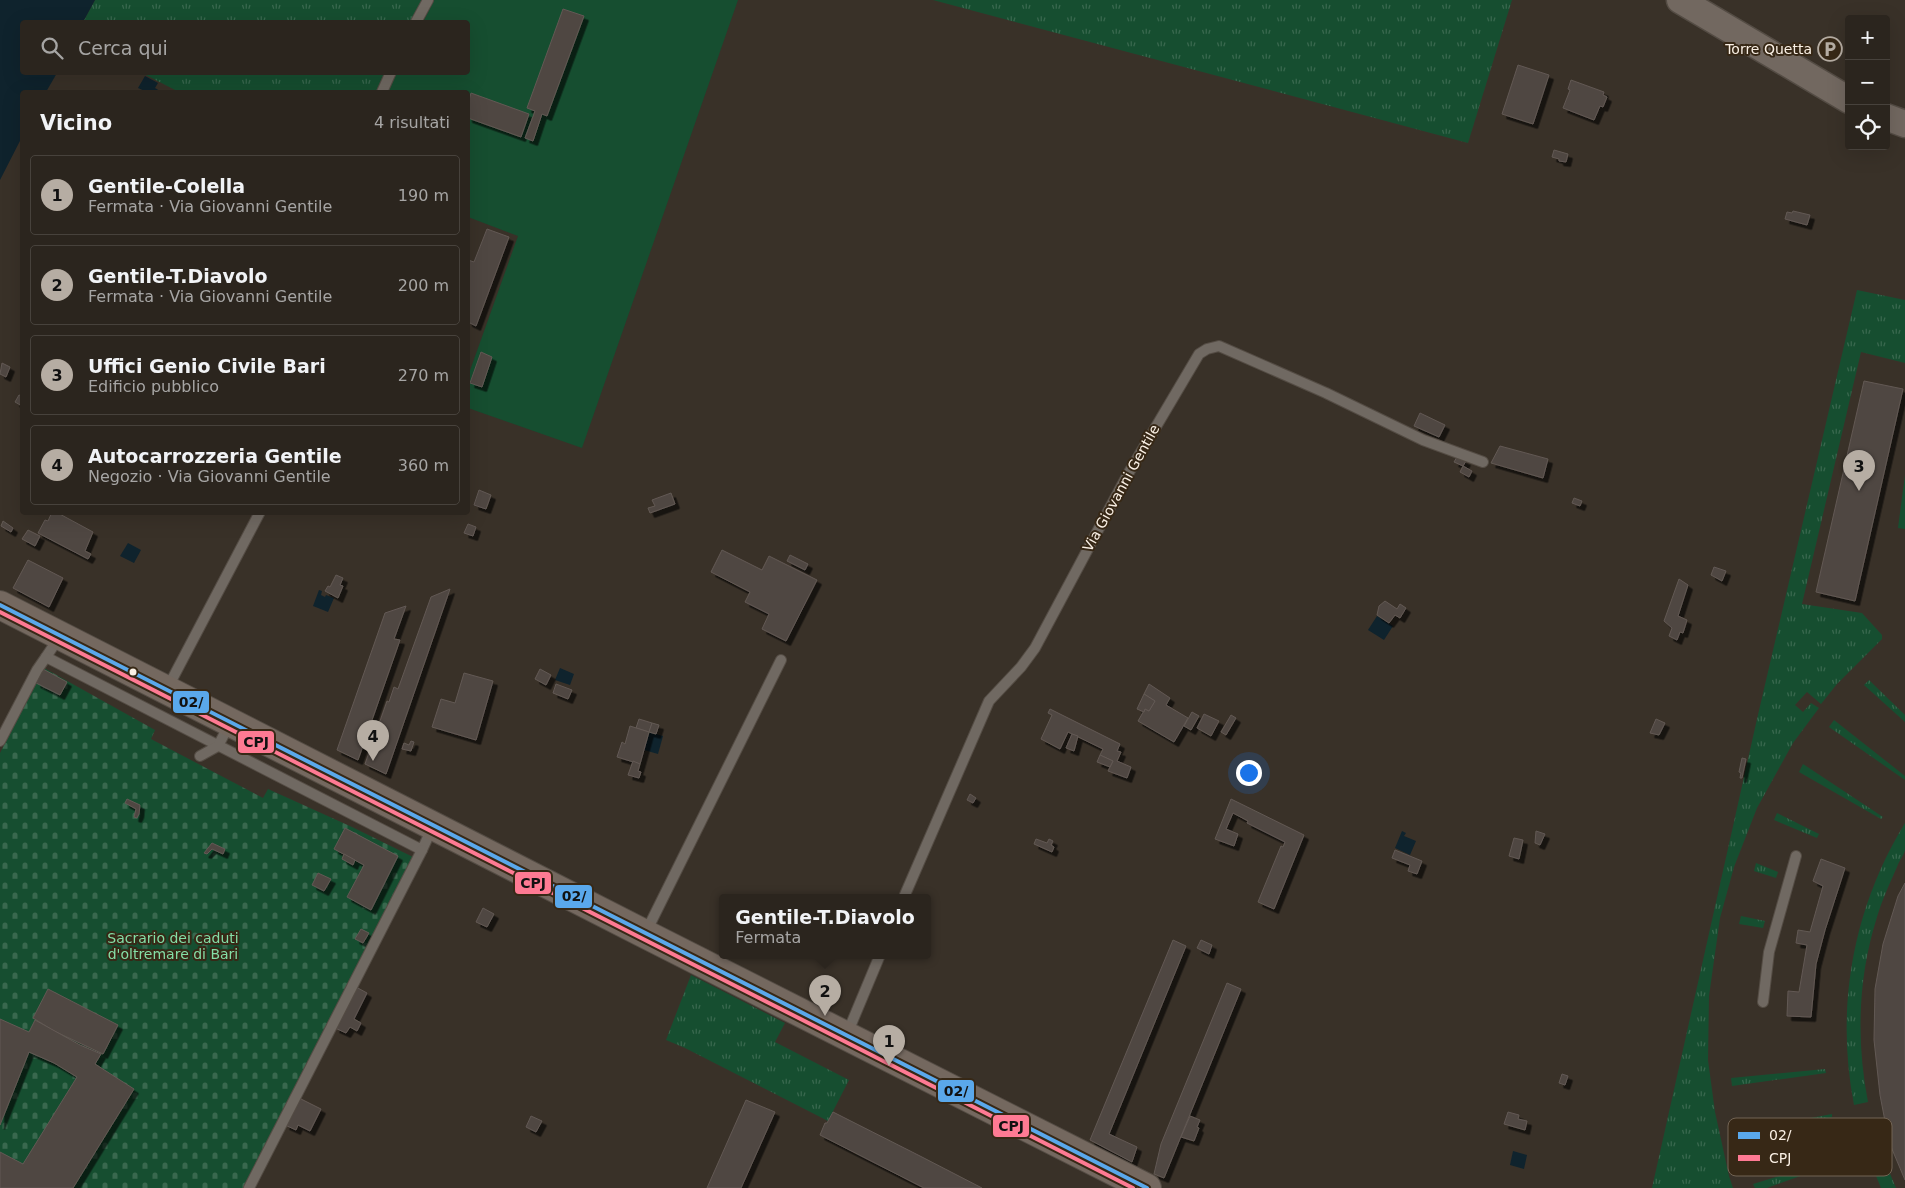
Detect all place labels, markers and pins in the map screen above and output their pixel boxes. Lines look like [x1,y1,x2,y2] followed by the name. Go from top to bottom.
[1817,36,1843,62] parking icon: Torre Quetta
[1724,41,1812,57] place label: Torre Quetta
[1843,450,1875,491] pin: 3
[128,667,138,677] unlabelled marker
[357,720,389,761] pin: 4
[809,975,841,1016] pin: 2
[873,1025,905,1066] pin: 1

